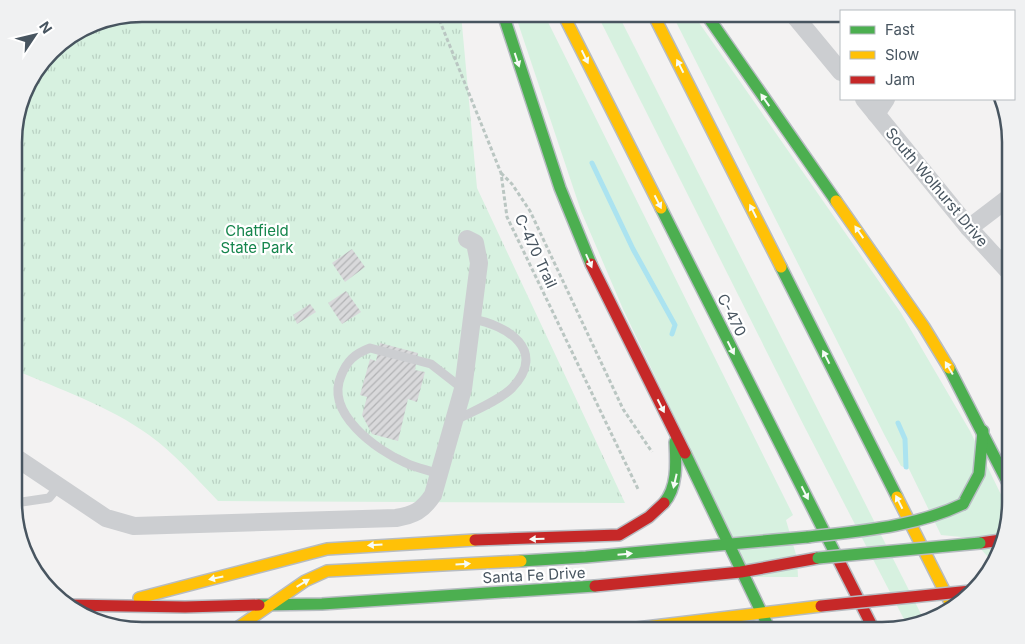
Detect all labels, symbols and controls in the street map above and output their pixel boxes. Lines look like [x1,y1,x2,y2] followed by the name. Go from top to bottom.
[10,10,60,60] north arrow
[840,10,1015,100] legend
[36,18,56,37] text: N
[885,20,915,39] text: Fast
[885,45,919,64] text: Slow
[582,50,590,64] one-way arrow
[514,53,522,68] one-way arrow
[676,59,684,73] one-way arrow
[885,70,915,89] text: Jam
[760,93,770,106] one-way arrow
[882,124,992,250] street label: South Wolhurst Drive
[654,195,662,210] one-way arrow
[749,204,757,219] one-way arrow
[511,211,561,291] street label: C-470 Trail
[221,221,294,257] park label: Chatfield State Park
[854,225,864,239] one-way arrow
[586,254,594,268] one-way arrow
[713,291,751,339] street label: C-470
[727,341,735,355] one-way arrow
[822,349,830,364] one-way arrow
[944,361,953,374] one-way arrow
[657,399,665,414] one-way arrow
[671,473,679,489] one-way arrow
[801,485,809,500] one-way arrow
[895,494,903,509] one-way arrow
[529,535,545,543] one-way arrow
[367,542,383,550] one-way arrow
[617,550,633,558] one-way arrow
[455,560,471,568] one-way arrow
[482,563,586,587] street label: Santa Fe Drive
[208,574,224,582] one-way arrow
[296,579,309,588] one-way arrow

